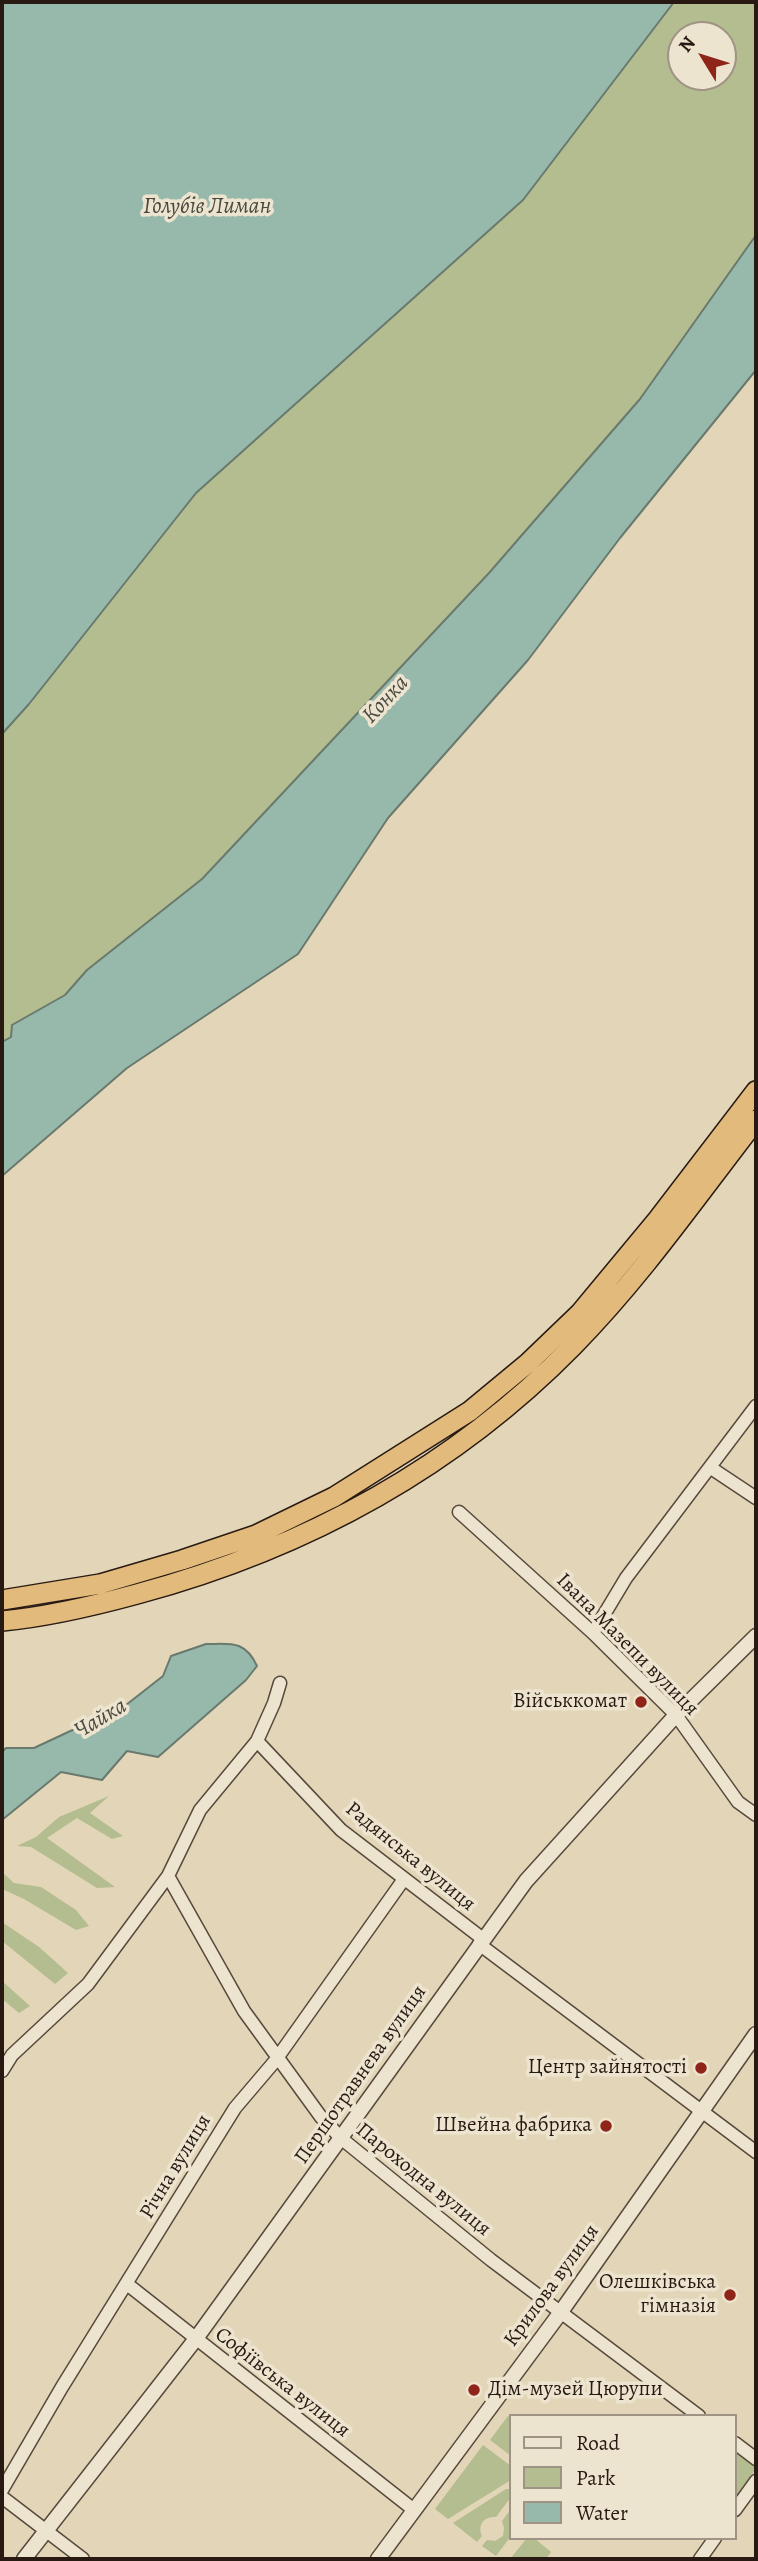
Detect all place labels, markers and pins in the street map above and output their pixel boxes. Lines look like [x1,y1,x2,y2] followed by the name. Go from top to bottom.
[513,1689,627,1715] place label: Військкомат
[633,1694,649,1710] marker: Військкомат
[528,2055,687,2081] place label: Центр зайнятості
[693,2060,709,2076] marker: Центр зайнятості
[435,2113,592,2139] place label: Швейна фабрика
[598,2118,614,2134] marker: Швейна фабрика
[599,2270,716,2320] place label: Олешківська гімназія
[722,2287,738,2303] marker: Олешківська гімназія
[488,2377,663,2403] place label: Дім-музей Цюрупи
[466,2382,482,2398] marker: Дім-музей Цюрупи

